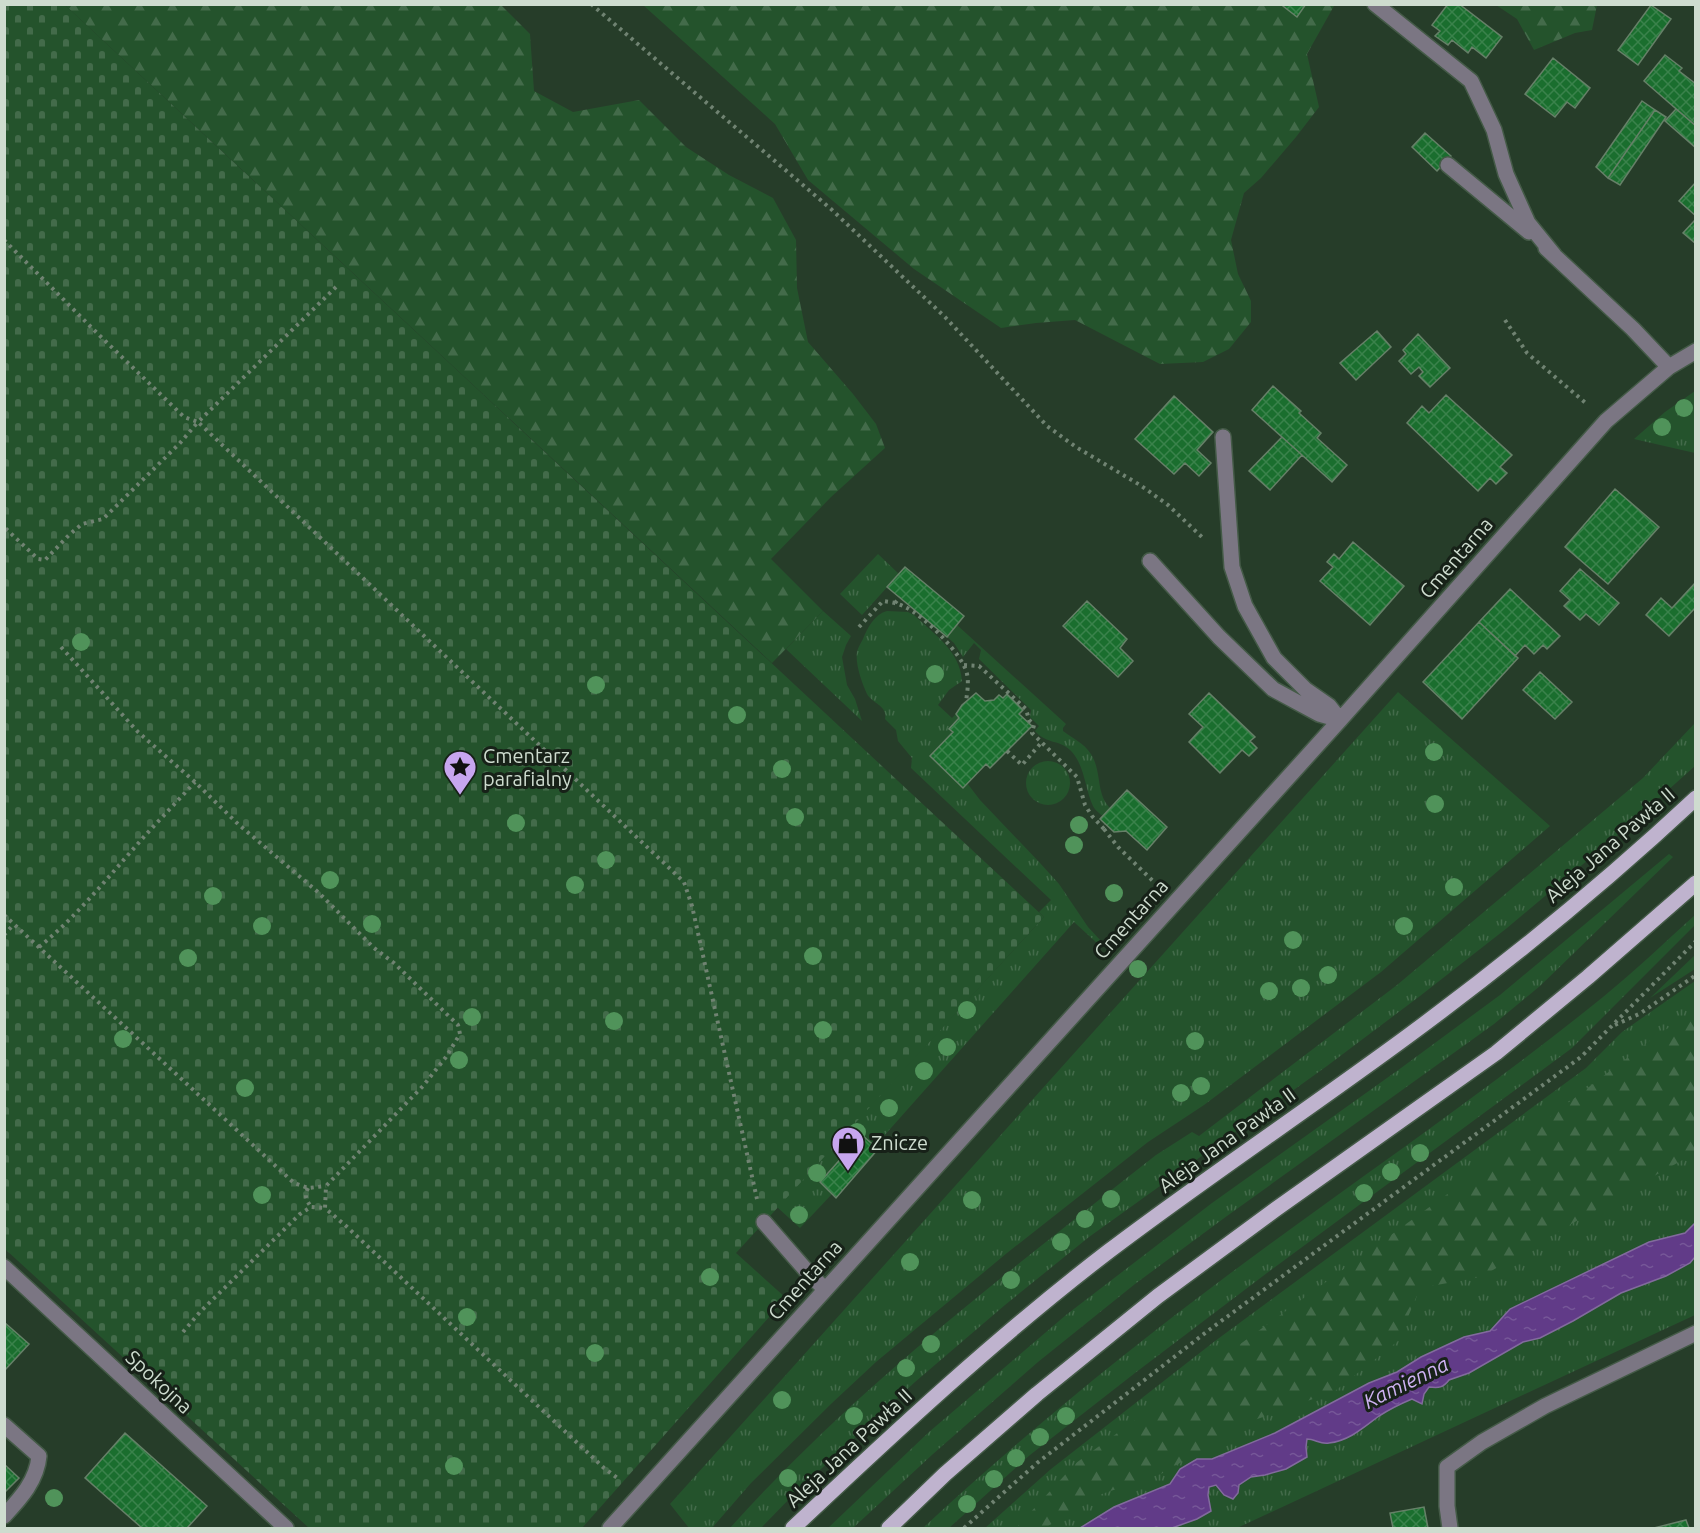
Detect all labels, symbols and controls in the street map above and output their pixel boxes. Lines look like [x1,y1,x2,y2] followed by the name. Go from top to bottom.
[1414,513,1497,603] street label: Cmentarna
[483,744,572,790] place label: Cmentarz parafialny
[442,749,478,796] place icon: Cmentarz parafialny
[1540,782,1679,907] street label: Aleja Jana Pawła II
[1089,874,1172,963] street label: Cmentarna
[1154,1082,1300,1197] street label: Aleja Jana Pawła II
[830,1125,866,1172] shop icon: Znicze
[871,1131,928,1154] place label: Znicze
[763,1235,846,1324] street label: Cmentarna
[122,1345,197,1418] street label: Spokojna
[1359,1351,1452,1413] water label: Kamienna
[781,1383,916,1512] street label: Aleja Jana Pawła II

